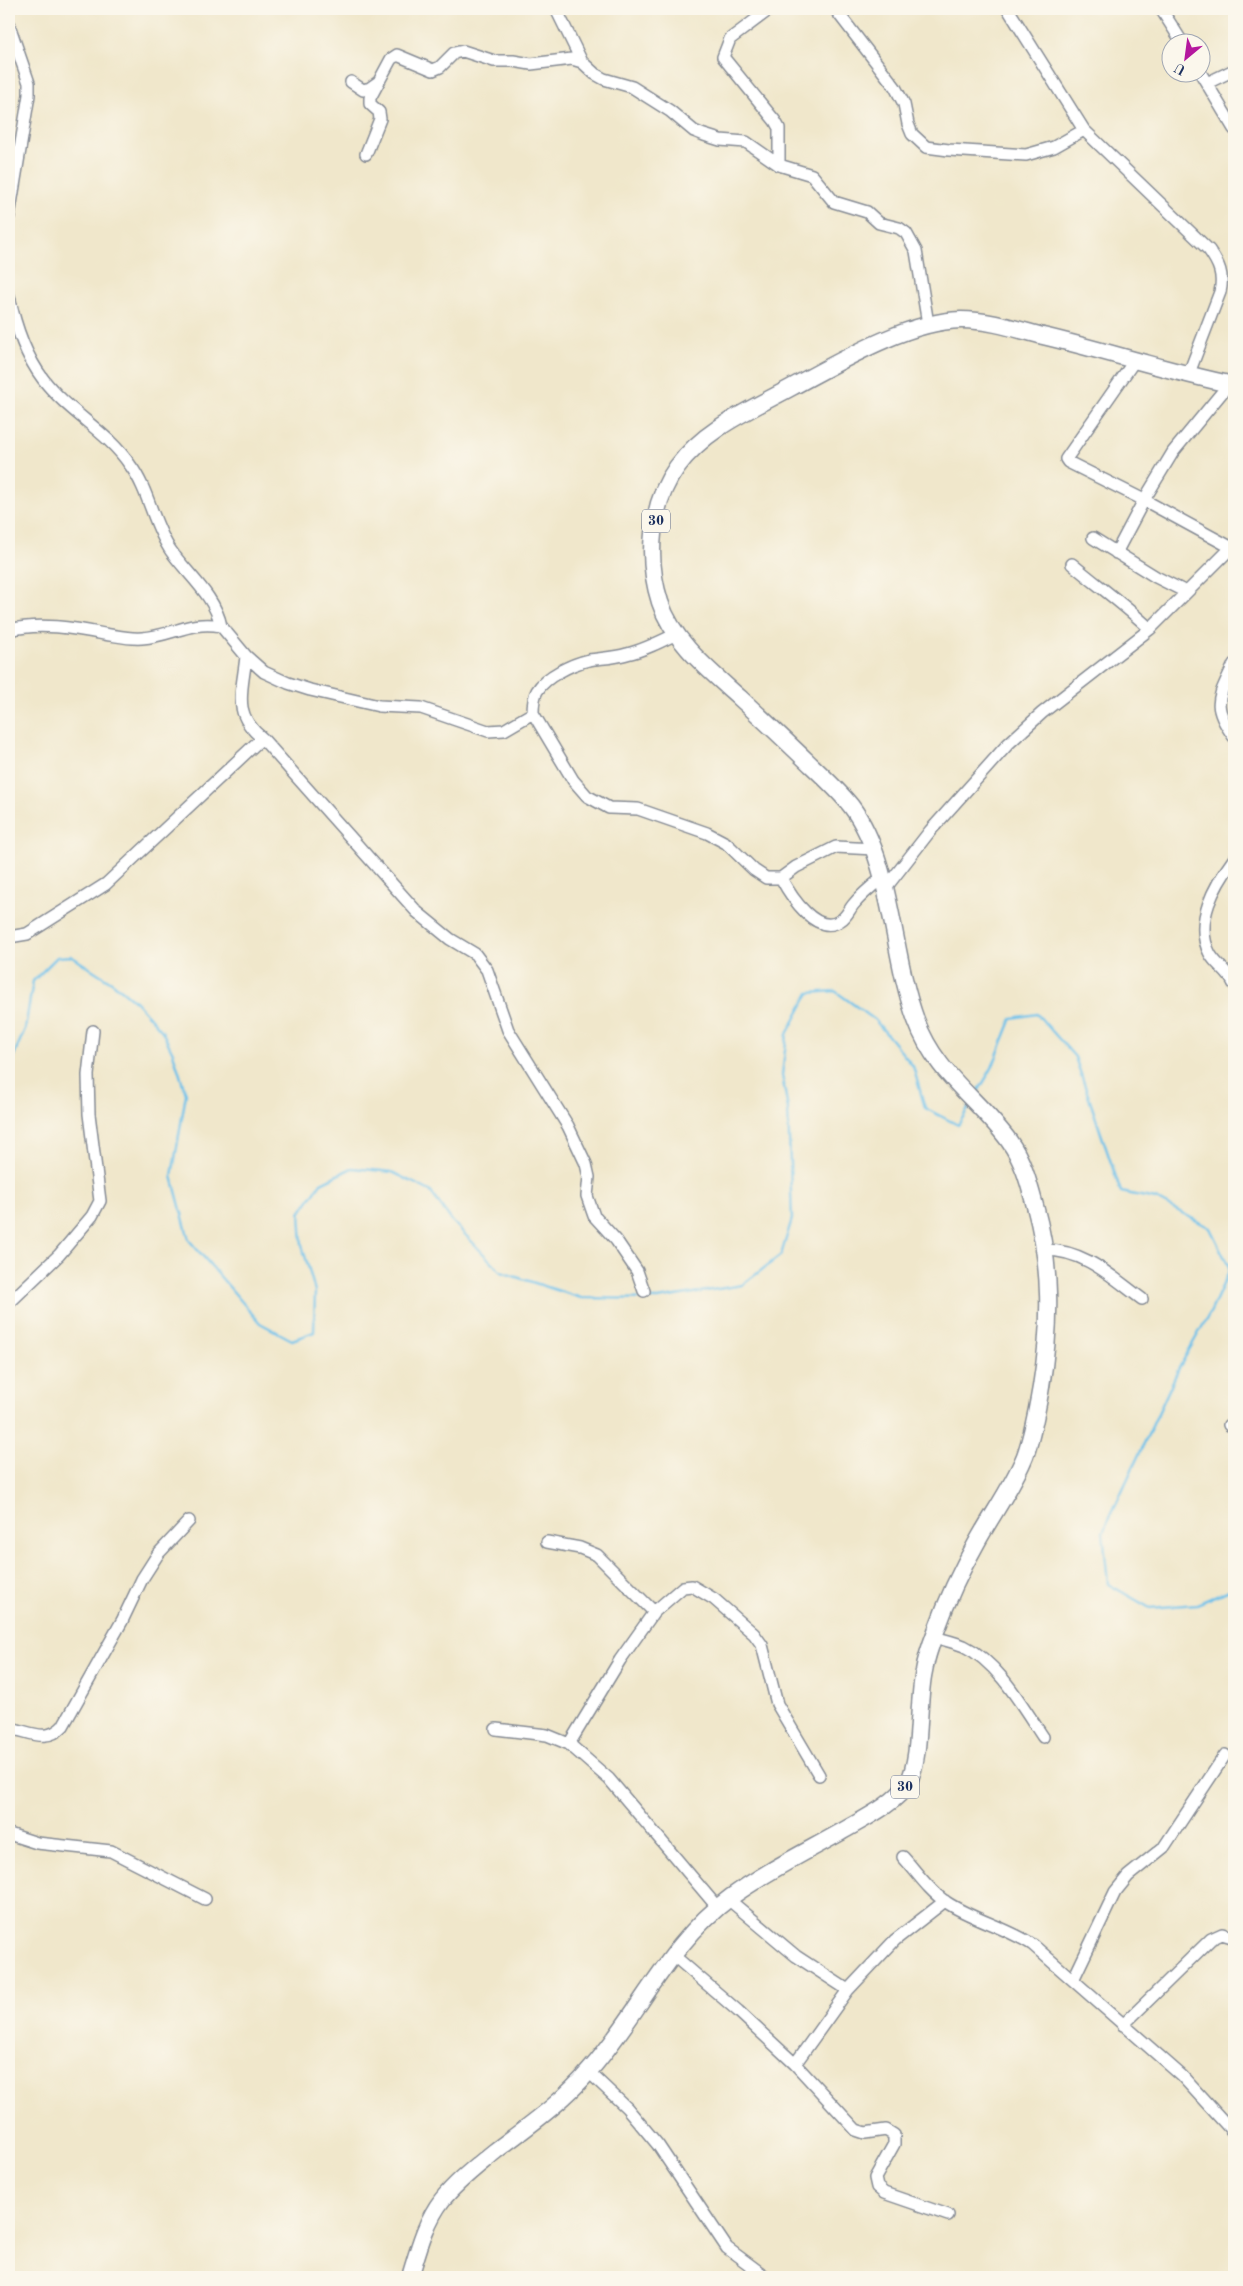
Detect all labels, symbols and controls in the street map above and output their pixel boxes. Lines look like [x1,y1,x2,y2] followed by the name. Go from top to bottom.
[1160,32,1210,82] north arrow
[1172,60,1188,77] text: U
[642,510,670,532] road number: 30
[891,1775,919,1798] road number: 30

